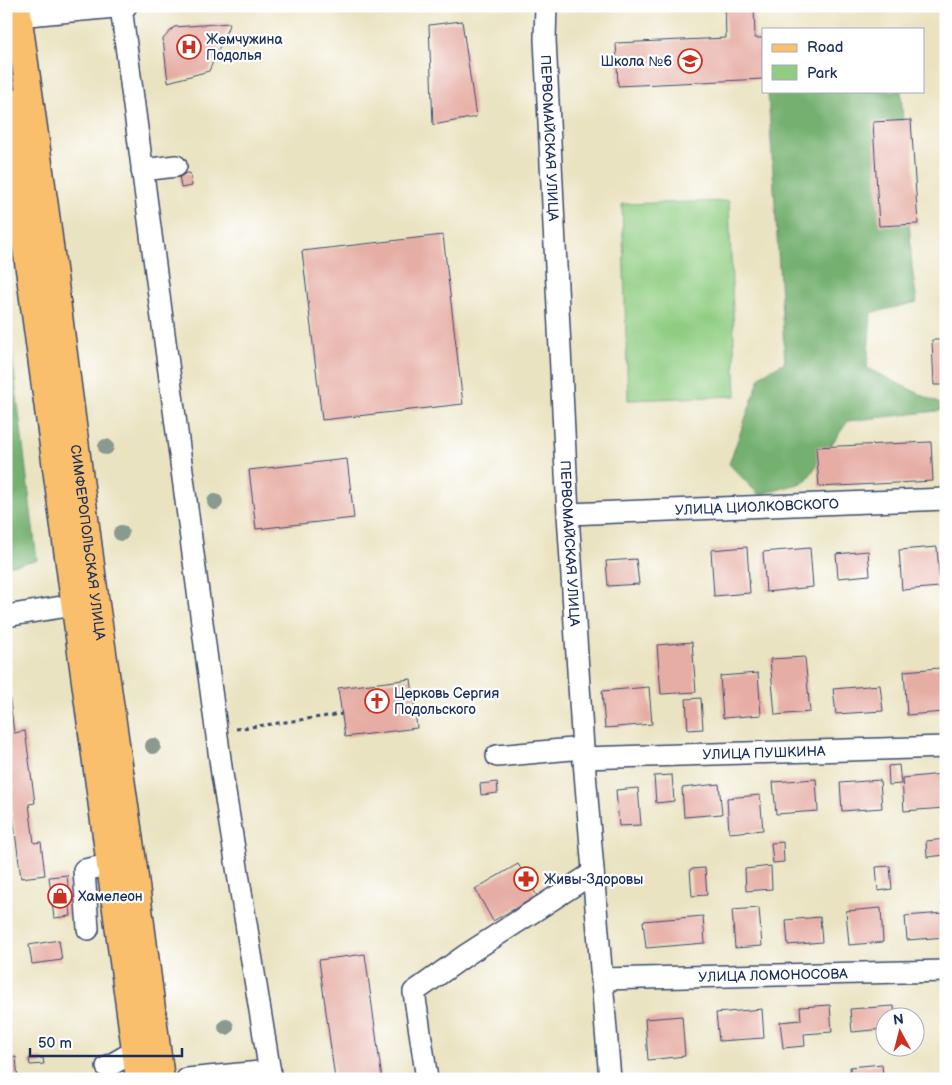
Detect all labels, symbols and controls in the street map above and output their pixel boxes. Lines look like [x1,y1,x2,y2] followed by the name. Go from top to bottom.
[762,28,924,92] legend
[206,31,283,64] place label: Жемчужина Подолья
[176,34,202,60] hospital icon: Жемчужина Подолья
[807,38,843,57] text: Road
[677,48,703,74] school or university icon: Школа №6
[600,53,672,70] place label: Школа №6
[537,54,562,222] street label: ПЕРВОМАЙСКАЯ УЛИЦА
[807,64,838,83] text: Park
[67,443,110,642] street label: СИМФЕРОПОЛЬСКАЯ УЛИЦА
[557,460,584,627] street label: ПЕРВОМАЙСКАЯ УЛИЦА
[674,495,839,518] street label: УЛИЦА ЦИОЛКОВСКОГО
[394,685,499,718] place label: Церковь Сергия Подольского
[364,688,390,714] church icon: Церковь Сергия Подольского
[702,742,826,763] street label: УЛИЦА ПУШКИНА
[513,866,539,892] pharmacy icon: Живы-Здоровы
[544,871,643,888] place label: Живы-Здоровы
[47,883,73,909] shop icon: Хамелеон
[78,888,143,905] place label: Хамелеон
[698,965,848,985] street label: УЛИЦА ЛОМОНОСОВА
[874,1008,924,1058] north arrow
[892,1011,905,1029] text: N
[30,1025,182,1057] scale bar
[38,1034,72,1053] text: 50 m

